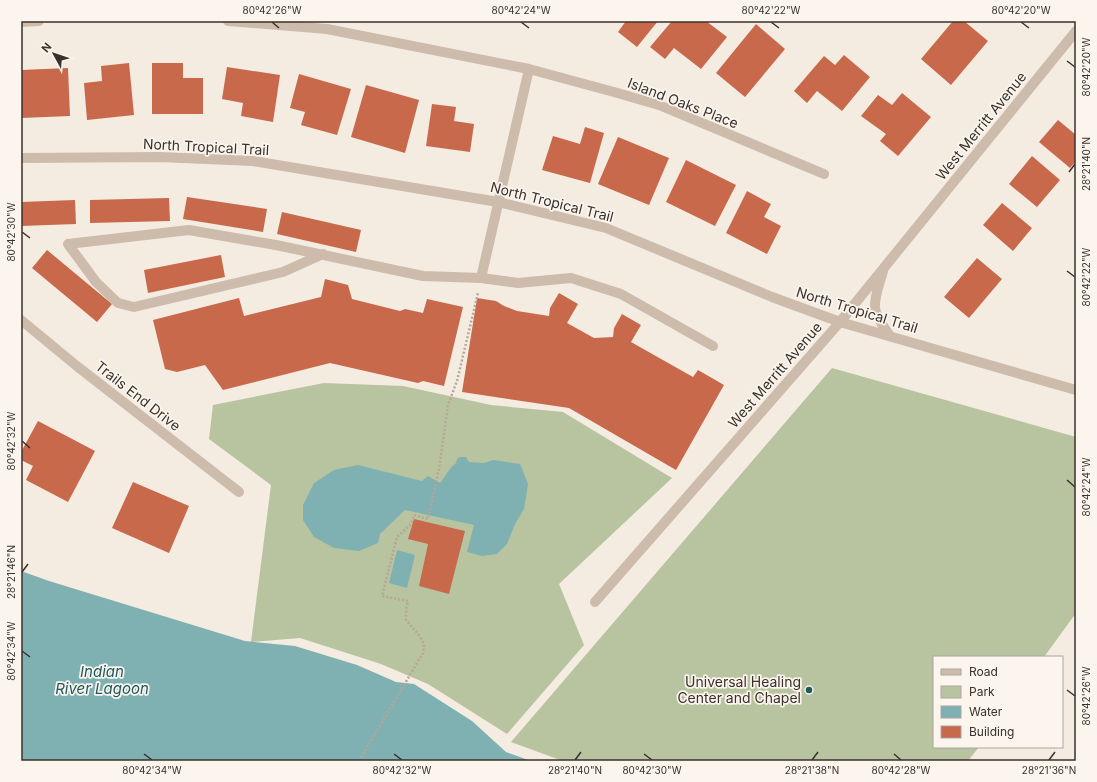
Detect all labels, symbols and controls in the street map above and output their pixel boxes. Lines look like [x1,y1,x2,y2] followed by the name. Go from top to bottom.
[243,4,302,16] text: 80°42'26"W
[491,4,551,16] text: 80°42'24"W
[742,4,801,16] text: 80°42'22"W
[991,4,1051,16] text: 80°42'20"W
[34,34,74,74] north arrow
[1080,37,1092,97] text: 80°42'20"W
[38,40,54,55] text: N
[932,68,1029,183] street label: West Merritt Avenue
[625,74,741,131] street label: Island Oaks Place
[142,135,270,158] street label: North Tropical Trail
[1080,137,1092,191] text: 28°21'40"N
[489,178,615,225] street label: North Tropical Trail
[5,202,17,262] text: 80°42'30"W
[1080,247,1092,306] text: 80°42'22"W
[794,283,920,336] street label: North Tropical Trail
[724,318,825,431] street label: West Merritt Avenue
[92,357,184,434] street label: Trails End Drive
[5,411,17,470] text: 80°42'32"W
[1080,457,1092,517] text: 80°42'24"W
[5,545,17,599] text: 28°21'46"N
[5,621,17,681] text: 80°42'34"W
[933,656,1063,748] legend
[55,662,149,698] water label: Indian River Lagoon
[969,664,998,679] text: Road
[1080,666,1092,725] text: 80°42'26"W
[677,673,801,706] place label: Universal Healing Center and Chapel
[969,684,995,699] text: Park
[804,685,814,695] marker: Universal Healing Center and Chapel
[969,704,1003,719] text: Water
[969,724,1014,739] text: Building
[122,764,182,776] text: 80°42'34"W
[373,764,432,776] text: 80°42'32"W
[548,764,602,776] text: 28°21'40"N
[622,764,682,776] text: 80°42'30"W
[785,764,839,776] text: 28°21'38"N
[872,764,931,776] text: 80°42'28"W
[1022,764,1076,776] text: 28°21'36"N

